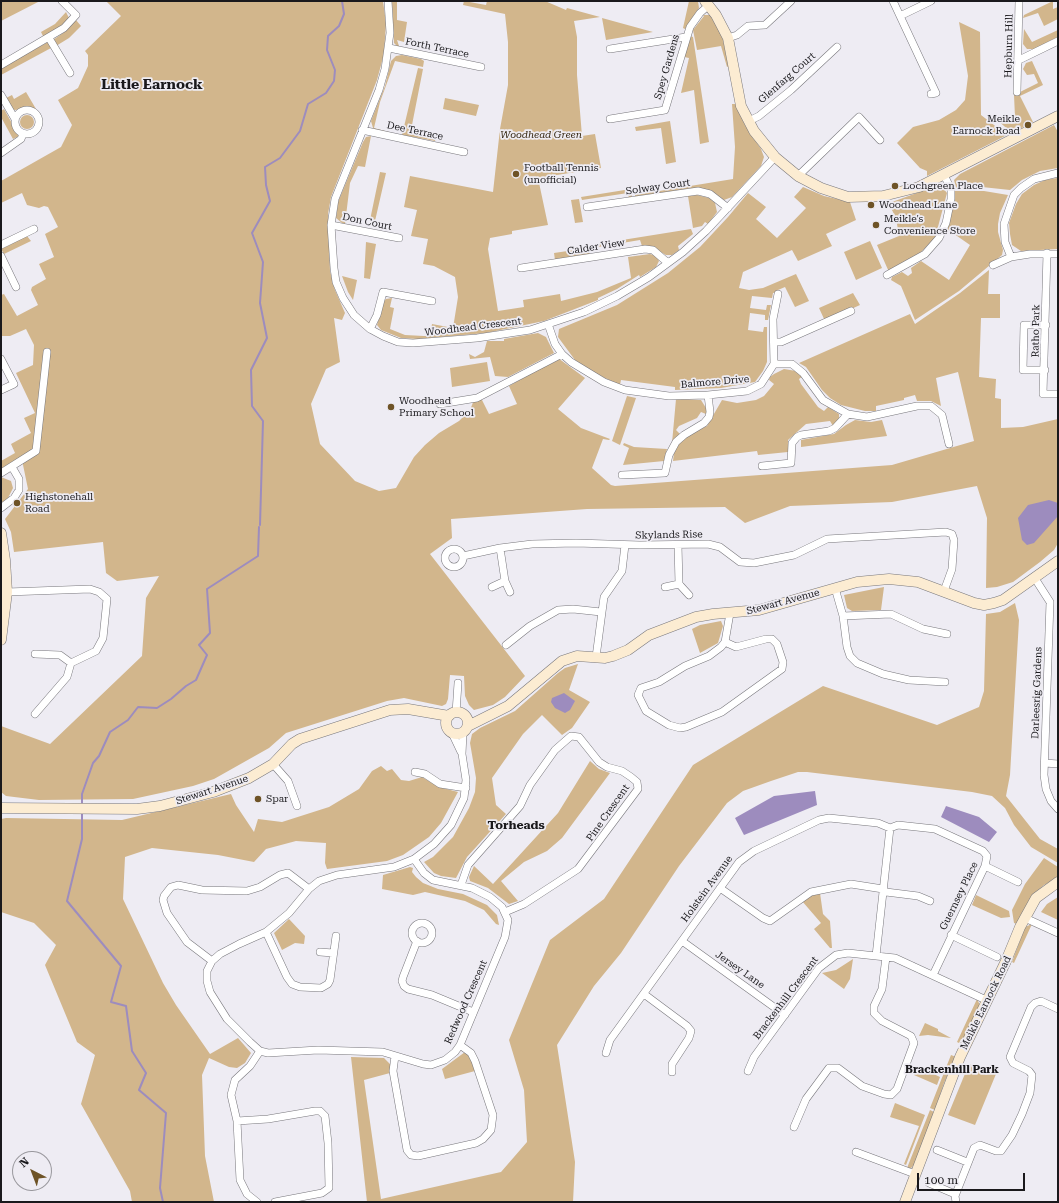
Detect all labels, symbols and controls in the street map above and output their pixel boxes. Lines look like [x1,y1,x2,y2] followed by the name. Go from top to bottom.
[1002,14,1016,78] street label: Hepburn Hill
[652,33,682,101] street label: Spey Gardens
[404,35,470,61] street label: Forth Terrace
[756,50,818,106] street label: Glenfarg Court
[101,77,203,93] district label: Little Earnock
[952,113,1020,136] place label: Meikle Earnock Road
[386,119,444,143] street label: Dee Terrace
[1023,120,1033,130] marker: Meikle Earnock Road
[500,129,582,141] park label: Woodhead Green
[524,162,598,186] place label: Football Tennis (unofficial)
[511,169,521,179] marker: Football Tennis (unofficial)
[625,177,691,197] street label: Solway Court
[903,180,983,192] place label: Lochgreen Place
[890,181,900,191] marker: Lochgreen Place
[879,199,957,211] place label: Woodhead Lane
[866,200,876,210] marker: Woodhead Lane
[341,211,393,233] street label: Don Court
[884,213,975,236] place label: Meikle's Convenience Store
[871,220,881,230] marker: Meikle's Convenience Store
[566,237,626,257] street label: Calder View
[1030,304,1042,358] street label: Ratho Park
[424,315,522,339] street label: Woodhead Crescent
[680,373,750,391] street label: Balmore Drive
[399,395,474,418] place label: Woodhead Primary School
[386,402,396,412] marker: Woodhead Primary School
[25,491,93,514] place label: Highstonehall Road
[12,498,22,508] marker: Highstonehall Road
[635,528,703,542] street label: Skylands Rise
[745,586,821,618] street label: Stewart Avenue
[1029,647,1045,739] street label: Darleesrig Gardens
[174,773,250,807] street label: Stewart Avenue
[584,782,632,844] street label: Pine Crescent
[266,793,288,805] place label: Spar
[253,794,263,804] marker: Spar
[487,818,545,832] district label: Torheads
[679,853,735,925] street label: Holstein Avenue
[937,860,981,932] street label: Guernsey Place
[713,949,767,991] street label: Jersey Lane
[751,954,821,1042] street label: Brackenhill Crescent
[958,954,1014,1052] street label: Meikle Earnock Road
[442,958,490,1046] street label: Redwood Crescent
[905,1063,999,1077] district label: Brackenhill Park
[12,1151,52,1191] north arrow
[17,1155,32,1170] text: N
[919,1165,1027,1191] scale bar
[924,1173,958,1187] text: 100 m

